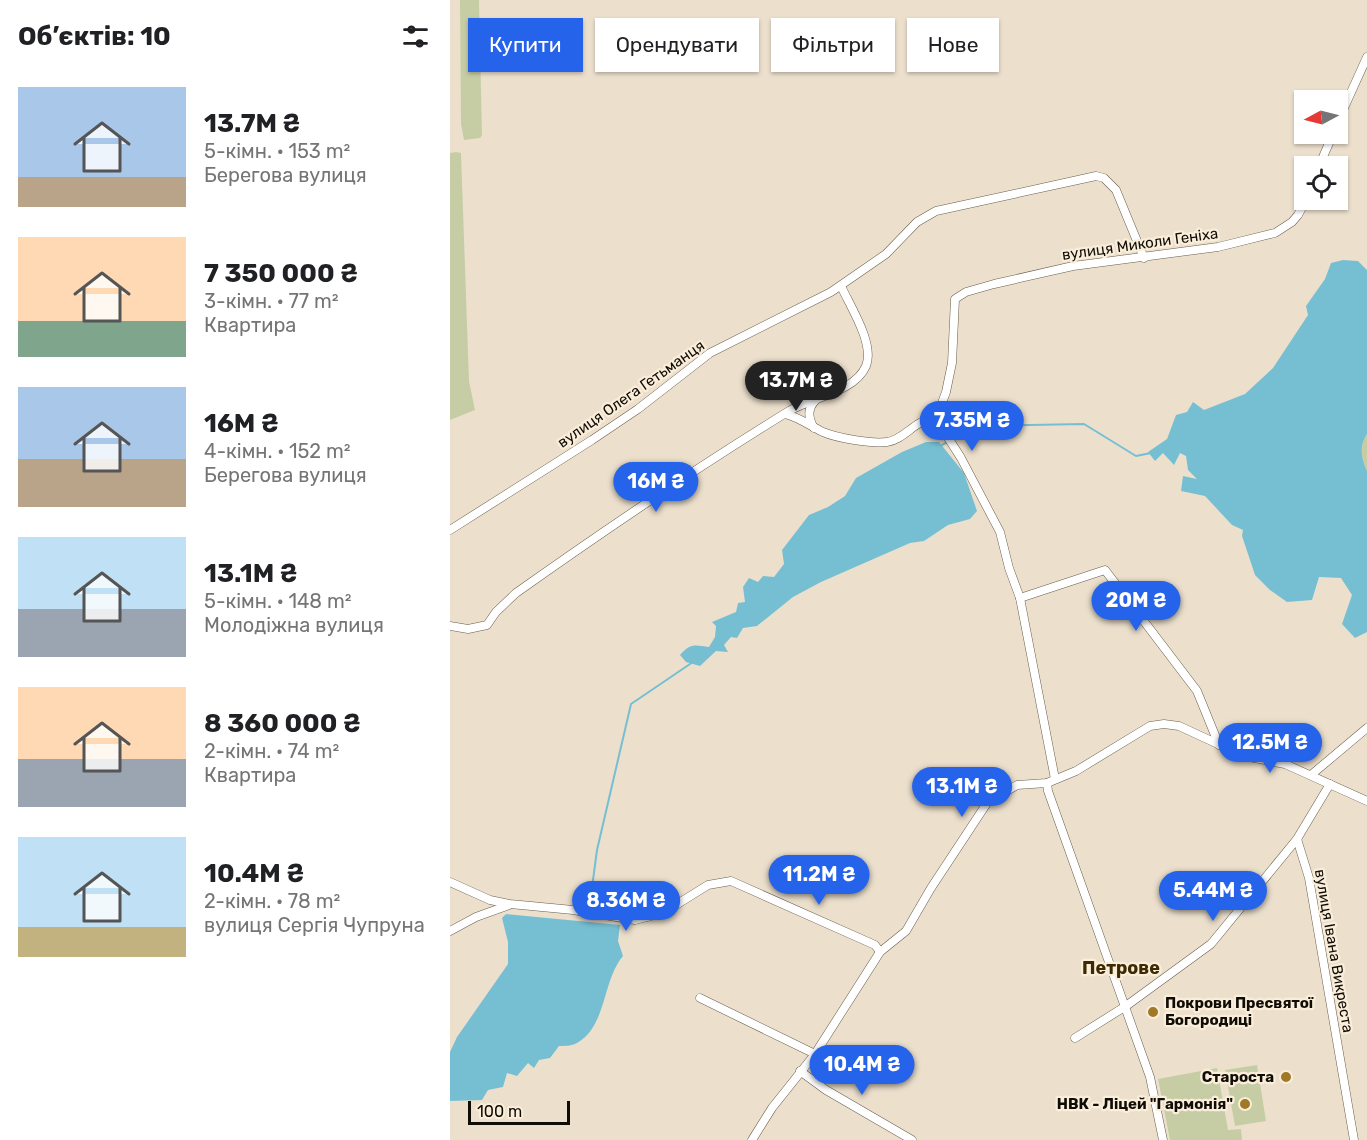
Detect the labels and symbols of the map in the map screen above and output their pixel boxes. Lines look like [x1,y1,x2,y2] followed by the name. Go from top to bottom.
[1294,90,1348,144] north arrow
[1061,224,1219,264] street label: вулиця Миколи Геніха
[554,336,708,452] street label: вулиця Олега Гетьманця
[741,361,851,412] pin: 13.7M ₴
[917,401,1027,452] pin: 7.35M ₴
[614,462,698,513] pin: 16M ₴
[1094,581,1178,632] pin: 20M ₴
[1215,723,1325,774] pin: 12.5M ₴
[907,767,1017,818] pin: 13.1M ₴
[764,855,874,906] pin: 11.2M ₴
[1311,868,1357,1034] street label: вулиця Івана Викреста
[1158,871,1268,922] pin: 5.44M ₴
[571,881,681,932] pin: 8.36M ₴
[1082,957,1160,979] district label: Петрове
[1165,994,1314,1029] place label: Покрови Пресвятої Богородиці
[1146,1005,1160,1019] marker: Покрови Пресвятої Богородиці
[807,1045,917,1096] pin: 10.4M ₴
[1202,1068,1274,1086] place label: Староста
[1279,1070,1293,1084] marker: Староста
[1057,1095,1233,1113] place label: НВК - Ліцей "Гармонія"
[1238,1097,1252,1111] marker: НВК - Ліцей "Гармонія"
[468,1098,570,1126] scale bar

